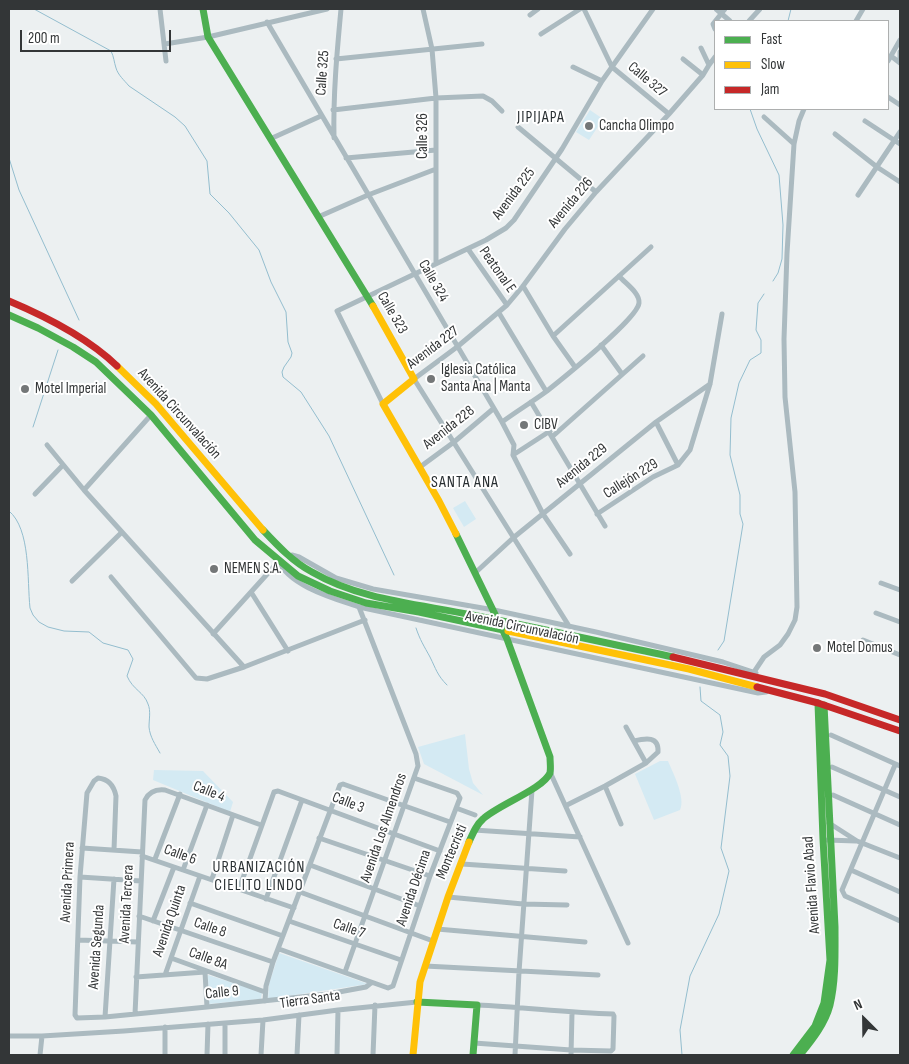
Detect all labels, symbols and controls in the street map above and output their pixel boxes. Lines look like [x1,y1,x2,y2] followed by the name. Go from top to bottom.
[22,20,174,52] scale bar
[714,20,889,110] legend
[28,29,60,48] text: 200 m
[761,30,782,49] text: Fast
[312,50,334,96] street label: Calle 325
[761,55,785,74] text: Slow
[624,59,670,101] street label: Calle 327
[761,80,779,99] text: Jam
[516,108,566,128] district label: JIPIJAPA
[414,113,432,159] street label: Calle 326
[599,117,674,135] place label: Cancha Olimpo
[583,120,595,132] marker: Cancha Olimpo
[489,165,539,223] street label: Avenida 225
[545,174,597,232] street label: Avenida 226
[475,243,519,297] street label: Peatonal E
[414,257,452,305] street label: Calle 324
[373,289,411,337] street label: Calle 323
[404,323,462,373] street label: Avenida 227
[441,361,531,396] place label: Iglesia Católica Santa Ana | Manta
[134,365,224,463] street label: Avenida Circunvalación
[425,373,437,385] marker: Iglesia Católica Santa Ana | Manta
[35,380,106,398] place label: Motel Imperial
[19,383,31,395] marker: Motel Imperial
[420,402,478,454] street label: Avenida 228
[534,416,558,434] place label: CIBV
[518,419,530,431] marker: CIBV
[553,440,611,492] street label: Avenida 229
[600,455,662,503] street label: Callejón 229
[430,473,500,493] district label: SANTA ANA
[224,560,282,578] place label: NEMEN S.A.
[208,563,220,575] marker: NEMEN S.A.
[464,607,580,649] street label: Avenida Circunvalación
[827,639,893,657] place label: Motel Domus
[811,642,823,654] marker: Motel Domus
[357,771,411,885] street label: Avenida Los Almendros
[190,777,228,807] street label: Calle 4
[329,789,367,817] street label: Calle 3
[432,822,472,882] street label: Montecristi
[800,836,824,934] street label: Avenida Flavio Abad
[57,841,79,923] street label: Avenida Primera
[161,841,199,869] street label: Calle 6
[393,848,435,928] street label: Avenida Décima
[211,858,307,896] district label: URBANIZACIÓN CIELITO LINDO
[116,864,138,944] street label: Avenida Tercera
[149,883,191,959] street label: Avenida Quinta
[85,904,109,990] street label: Avenida Segunda
[191,914,229,942] street label: Calle 8
[331,915,367,943] street label: Calle 7
[186,944,230,974] street label: Calle 8A
[204,982,240,1004] street label: Calle 9
[279,987,341,1013] street label: Tierra Santa
[839,994,889,1044] north arrow
[851,995,865,1014] text: N

